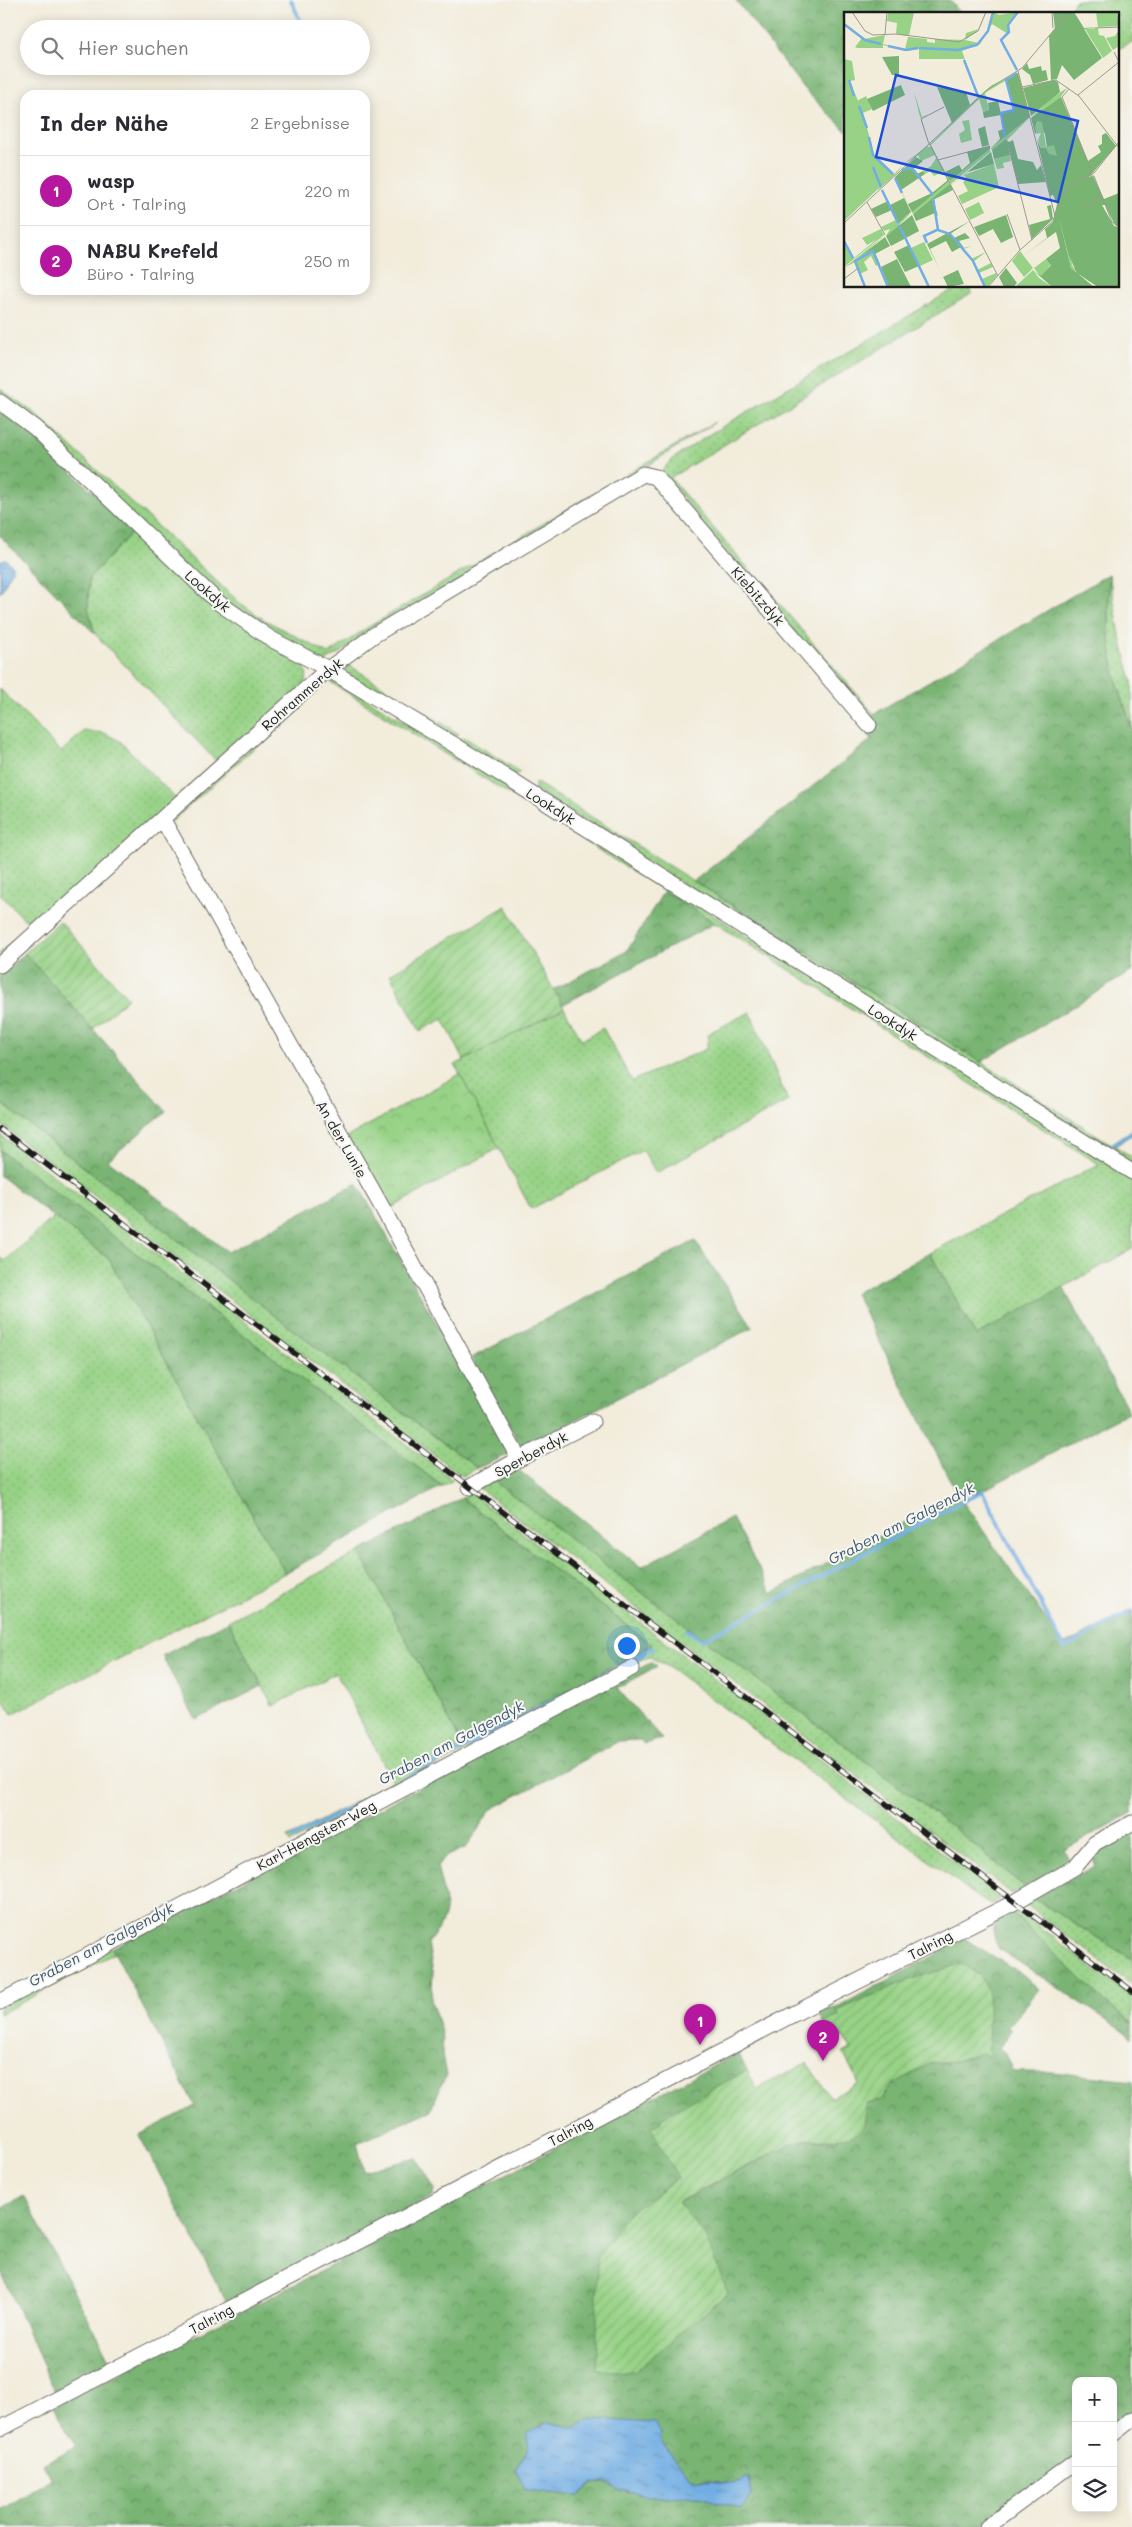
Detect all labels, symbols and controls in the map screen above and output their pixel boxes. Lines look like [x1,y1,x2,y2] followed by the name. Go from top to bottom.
[844,12,1120,288] inset map
[20,20,370,75] search box
[38,34,66,62] icon: search
[78,35,189,60] text: Hier suchen
[40,109,168,136] text: In der Nähe
[250,112,350,133] text: 2 Ergebnisse
[87,168,135,193] text: wasp
[52,180,60,201] text: 1
[304,180,350,201] text: 220 m
[87,193,186,214] text: Ort · Talring
[87,238,218,263] text: NABU Krefeld
[52,250,60,271] text: 2
[304,250,350,271] text: 250 m
[87,263,194,284] text: Büro · Talring
[727,563,789,629] street label: Kiebitzdyk
[181,566,235,616] street label: Lookdyk
[257,653,347,735] street label: Rohrammerdyk
[523,783,579,829] street label: Lookdyk
[865,999,921,1045] street label: Lookdyk
[312,1097,372,1181] street label: An der Lunie
[491,1427,571,1481] street label: Sperberdyk
[824,1477,979,1569] water label: Graben am Galgendyk
[614,1633,640,1659] your location
[375,1695,528,1789] water label: Graben am Galgendyk
[253,1795,379,1875] street label: Karl-Hengsten-Weg
[25,1897,178,1991] water label: Graben am Galgendyk
[905,1926,955,1964] street label: Talring
[684,2004,716,2045] pin: 1
[807,2020,839,2061] pin: 2
[545,2112,595,2150] street label: Talring
[186,2300,236,2338] street label: Talring
[1072,2377,1117,2512] map controls
[1072,2377,1117,2422] button: +
[1072,2422,1117,2467] button: −
[1072,2467,1117,2512] button: layers

